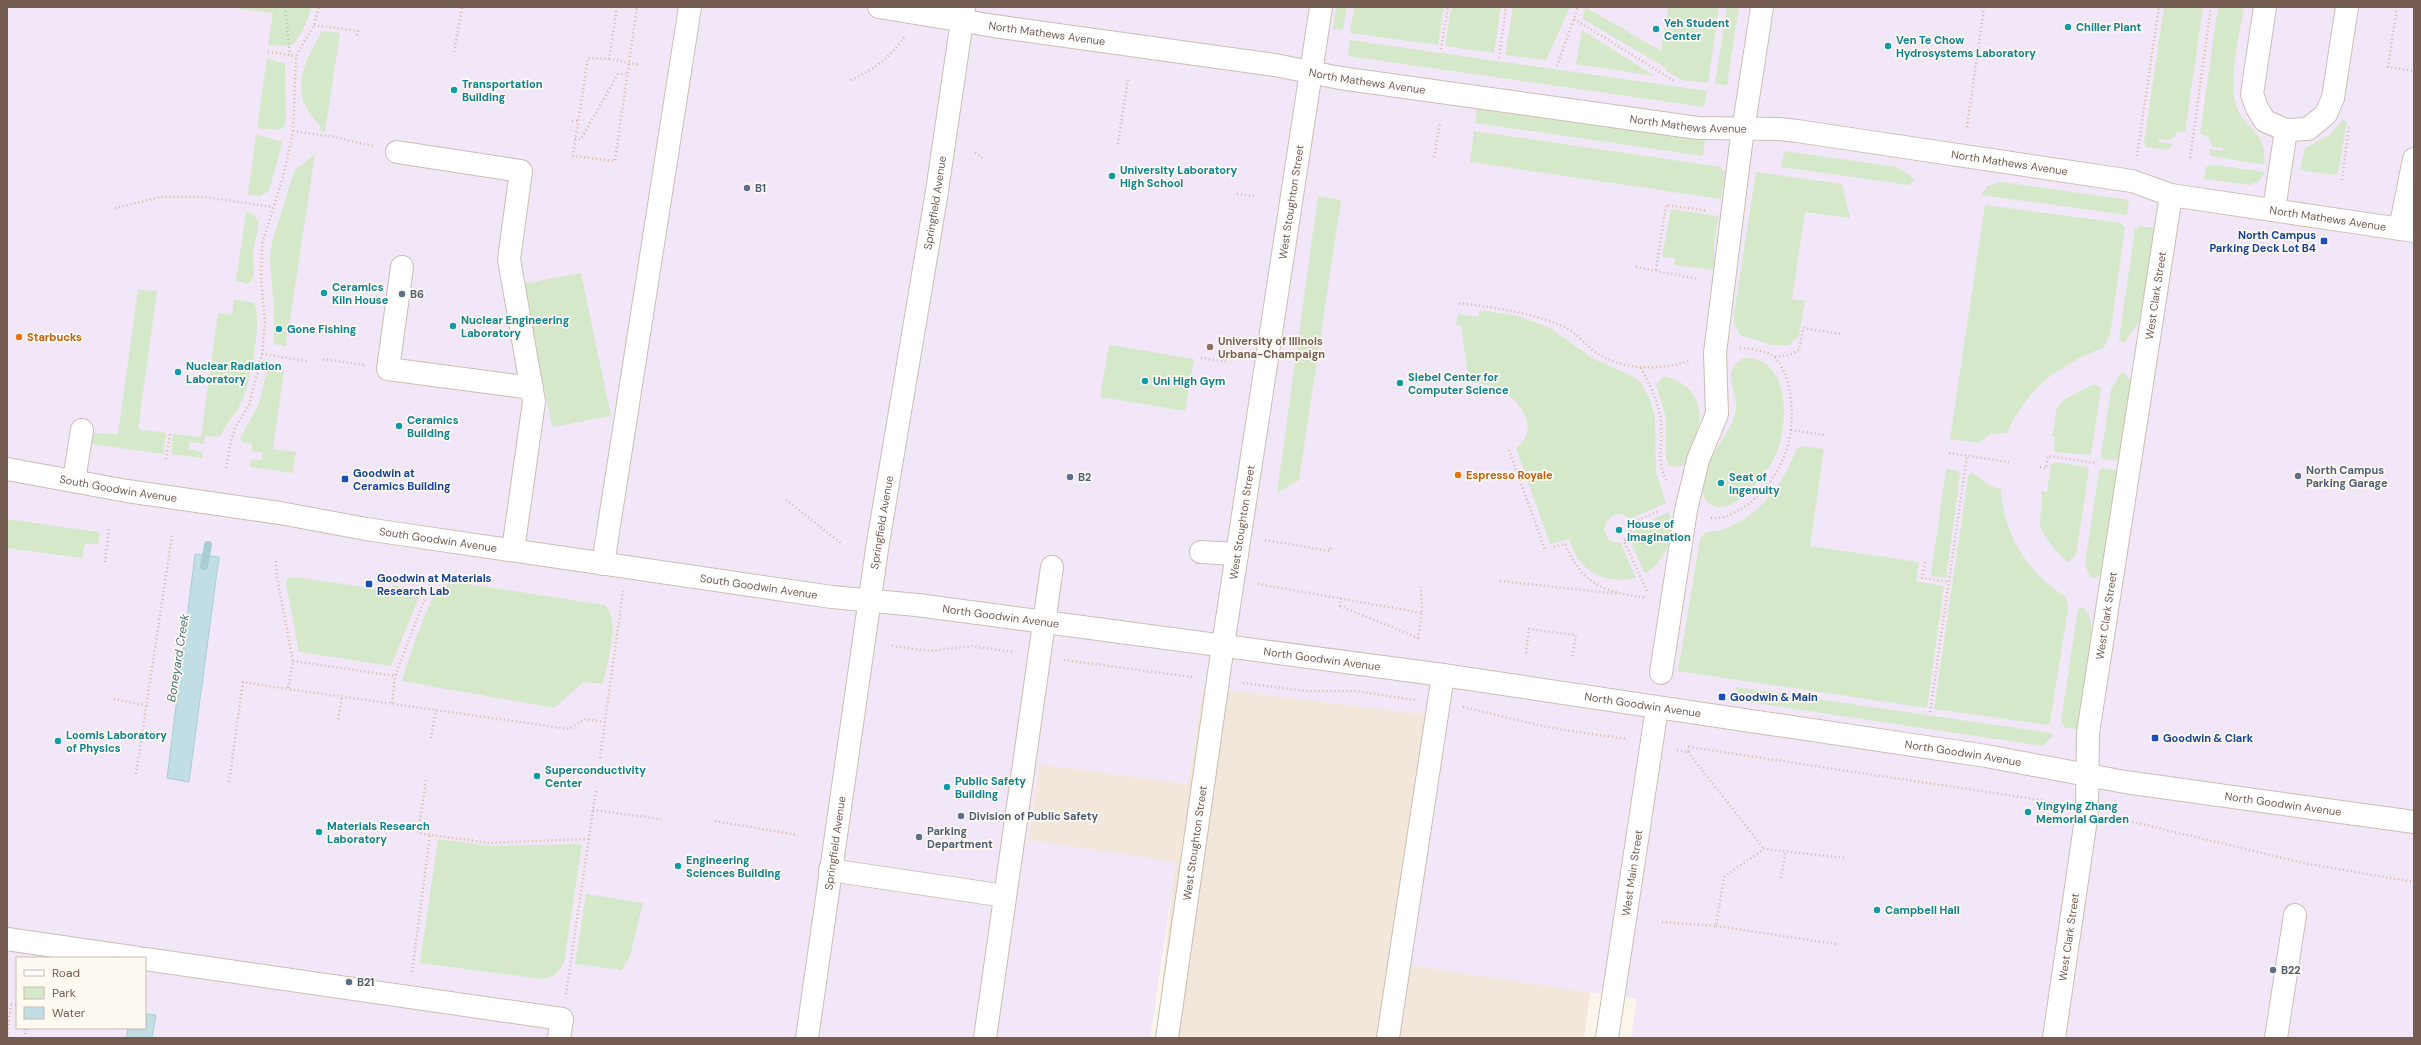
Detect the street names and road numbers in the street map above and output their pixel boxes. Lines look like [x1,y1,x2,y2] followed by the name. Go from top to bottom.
[987,18,1106,48] street label: North Mathews Avenue
[1308,65,1427,97] street label: North Mathews Avenue
[1629,112,1747,136] street label: North Mathews Avenue
[1275,144,1307,261] street label: West Stoughton Street
[1950,147,2069,178] street label: North Mathews Avenue
[920,155,949,251] street label: Springfield Avenue
[2269,203,2387,234] street label: North Mathews Avenue
[2142,251,2169,341] street label: West Clark Street
[1226,464,1258,581] street label: West Stoughton Street
[58,472,178,505] street label: South Goodwin Avenue
[867,475,896,570] street label: Springfield Avenue
[378,524,498,555] street label: South Goodwin Avenue
[699,571,819,602] street label: South Goodwin Avenue
[2092,571,2120,661] street label: West Clark Street
[942,601,1060,631] street label: North Goodwin Avenue
[1263,644,1381,674] street label: North Goodwin Avenue
[1583,689,1702,720] street label: North Goodwin Avenue
[1904,737,2023,769] street label: North Goodwin Avenue
[1180,785,1210,901] street label: West Stoughton Street
[2224,789,2342,819] street label: North Goodwin Avenue
[821,795,849,891] street label: Springfield Avenue
[1619,829,1645,917] street label: West Main Street
[2055,892,2082,982] street label: West Clark Street

